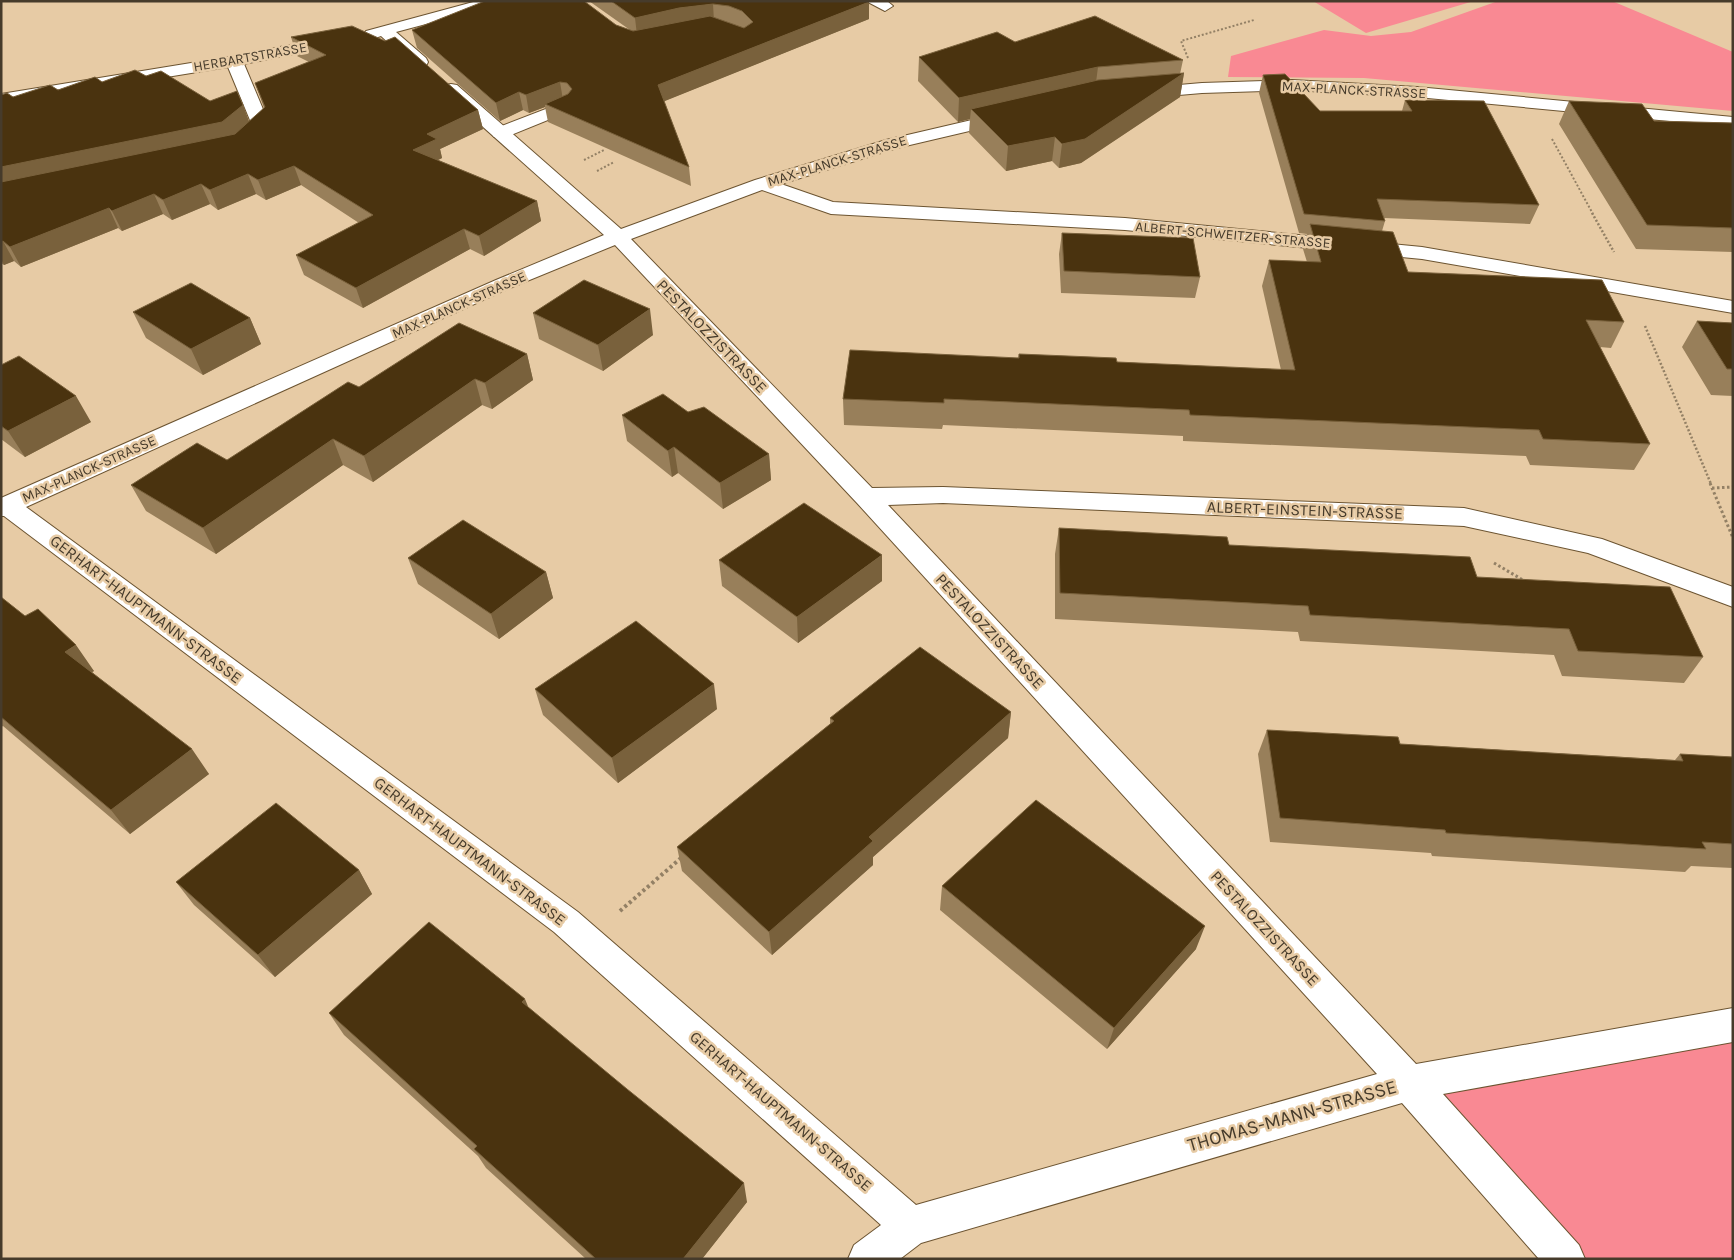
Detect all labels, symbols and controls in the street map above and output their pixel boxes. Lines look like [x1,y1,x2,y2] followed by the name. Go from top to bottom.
[192,39,308,75] street label: HERBARTSTRASSE
[1281,78,1427,102] street label: MAX-PLANCK-STRASSE
[765,132,909,190] street label: MAX-PLANCK-STRASSE
[1135,218,1331,252] street label: ALBERT-SCHWEITZER-STRASSE
[390,268,528,342] street label: MAX-PLANCK-STRASSE
[653,275,771,397] street label: PESTALOZZISTRASSE
[20,432,158,506] street label: MAX-PLANCK-STRASSE
[1207,497,1403,523] street label: ALBERT-EINSTEIN-STRASSE
[47,531,245,687] street label: GERHART-HAUPTMANN-STRASSE
[932,570,1048,692] street label: PESTALOZZISTRASSE
[371,773,569,929] street label: GERHART-HAUPTMANN-STRASSE
[1207,867,1323,989] street label: PESTALOZZISTRASSE
[686,1027,876,1195] street label: GERHART-HAUPTMANN-STRASSE
[1185,1076,1399,1156] street label: THOMAS-MANN-STRASSE

